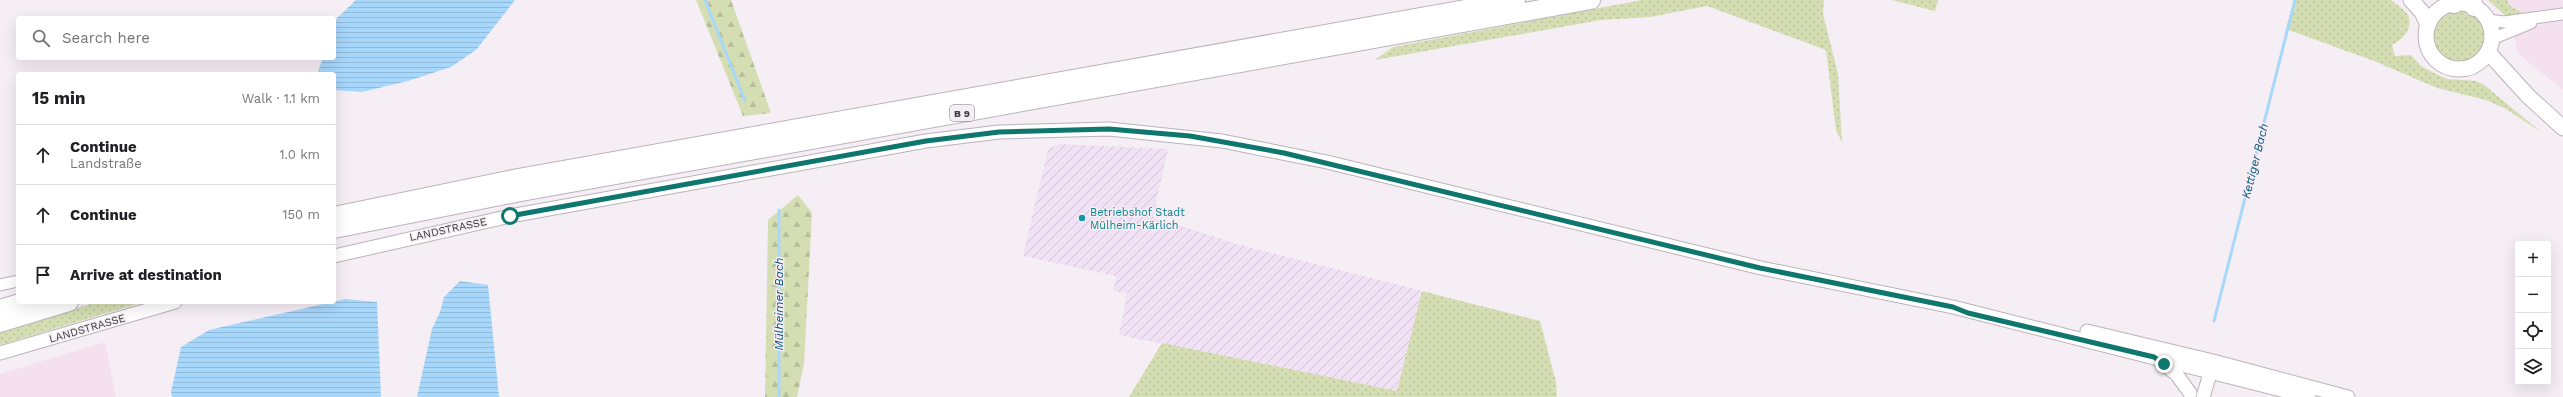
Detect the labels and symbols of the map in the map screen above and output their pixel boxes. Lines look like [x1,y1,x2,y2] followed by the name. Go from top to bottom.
[950,105,974,121] road number: B 9
[2239,122,2271,200] water label: Kettiger Bach
[1090,206,1185,232] place label: Betriebshof Stadt Mülheim-Kärlich
[501,207,519,225] route start
[1077,213,1087,223] marker: Betriebshof Stadt Mülheim-Kärlich
[408,215,488,244] street label: LANDSTRASSE
[772,257,786,351] water label: Mülheimer Bach
[47,311,127,346] street label: LANDSTRASSE
[2155,355,2173,373] route end

